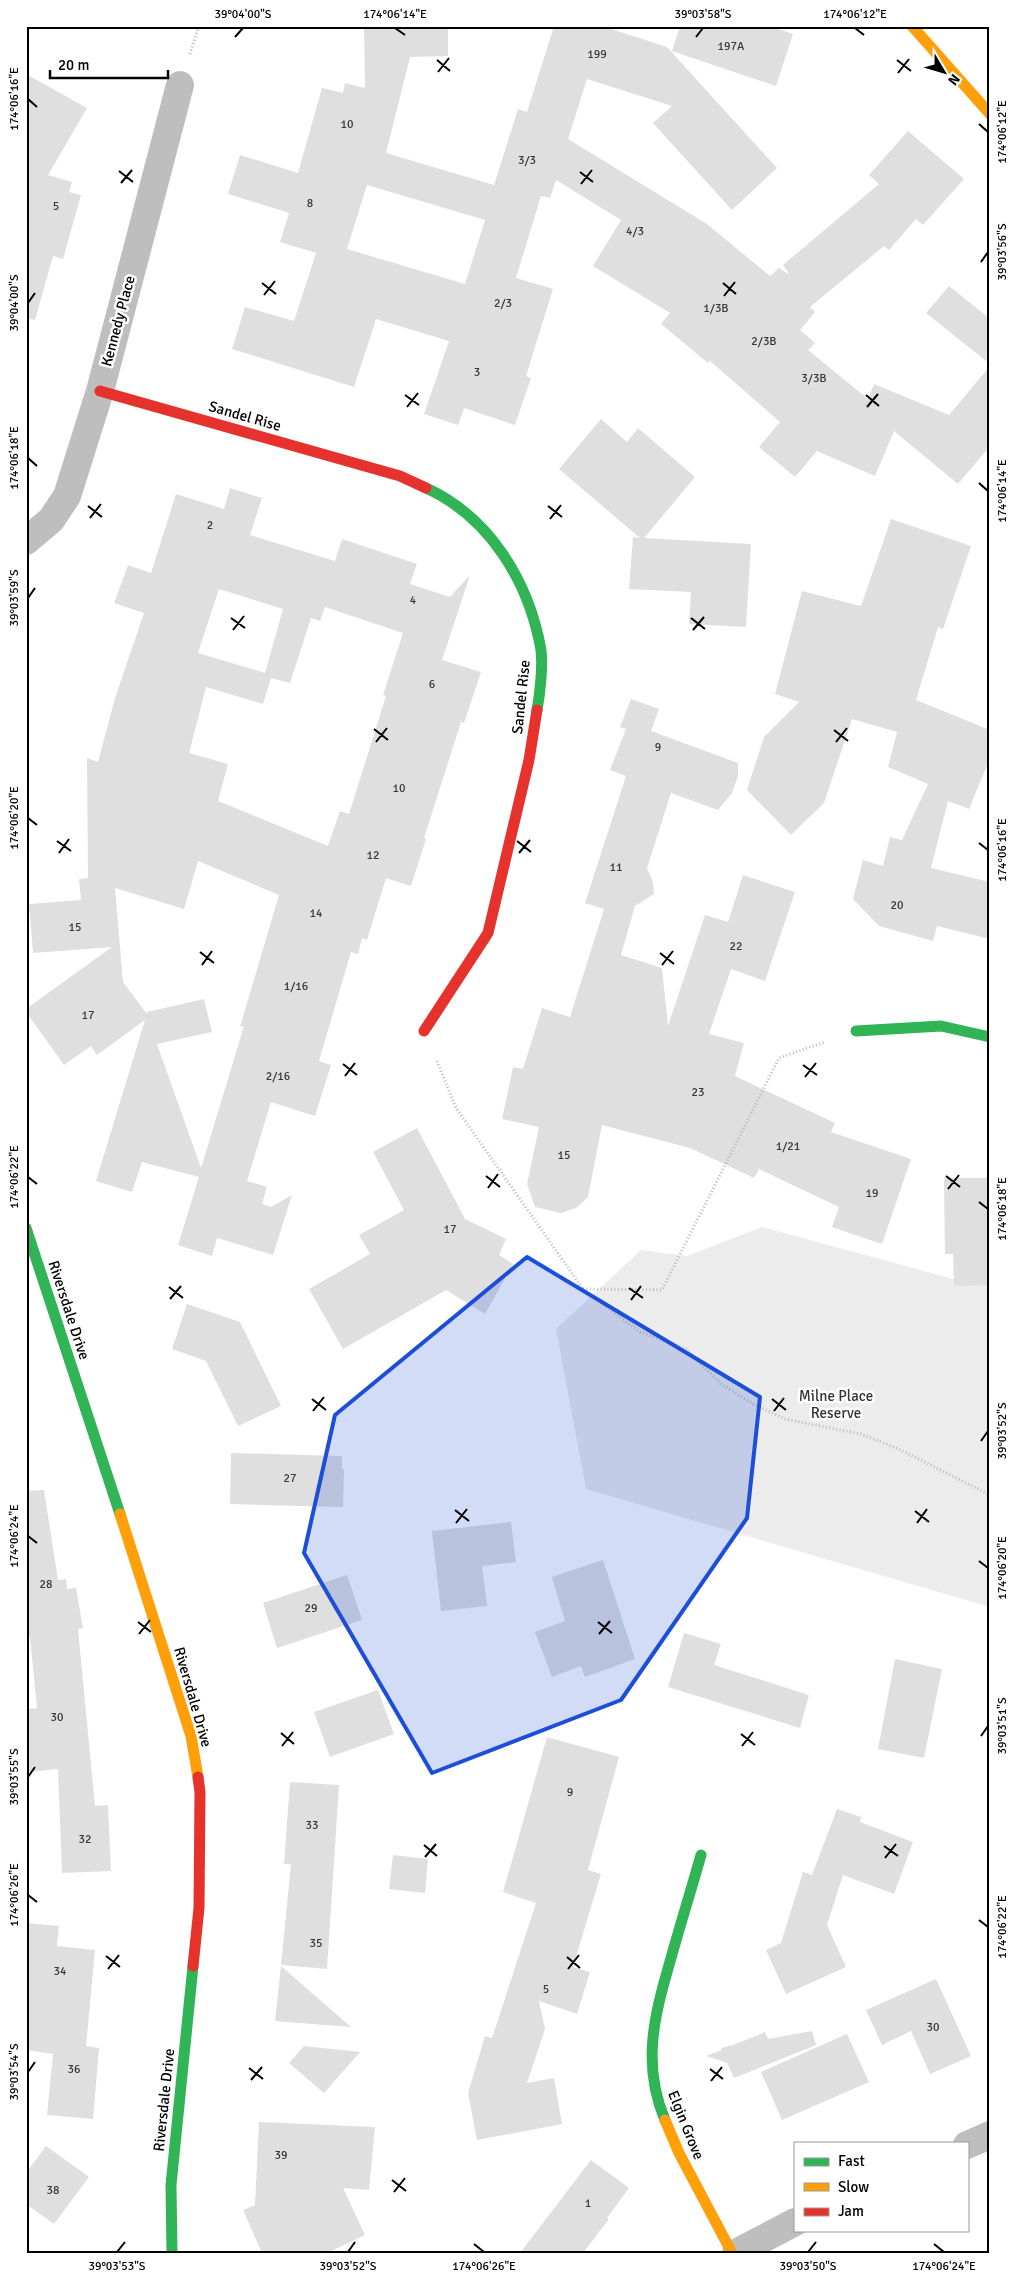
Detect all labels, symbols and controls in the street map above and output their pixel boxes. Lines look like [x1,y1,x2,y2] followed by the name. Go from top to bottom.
[214,7,272,22] text: 39°04'00"S
[363,7,427,22] text: 174°06'14"E
[674,7,732,22] text: 39°03'58"S
[823,7,887,22] text: 174°06'12"E
[718,39,745,54] house number: 197A
[587,47,607,62] house number: 199
[50,48,168,80] scale bar
[918,48,968,98] north arrow
[58,56,89,74] text: 20 m
[7,67,22,131] text: 174°06'16"E
[944,71,964,89] text: N
[995,100,1010,164] text: 174°06'12"E
[341,117,353,132] house number: 10
[518,153,536,168] house number: 3/3
[307,196,313,211] house number: 8
[53,199,59,214] house number: 5
[995,223,1010,281] text: 39°03'56"S
[626,224,644,239] house number: 4/3
[7,274,22,332] text: 39°04'00"S
[97,274,139,368] street label: Kennedy Place
[494,296,512,311] house number: 2/3
[703,301,729,316] house number: 1/3B
[751,334,777,349] house number: 2/3B
[474,365,480,380] house number: 3
[801,371,827,386] house number: 3/3B
[207,397,283,435] street label: Sandel Rise
[7,426,22,490] text: 174°06'18"E
[995,459,1010,523] text: 174°06'14"E
[207,518,213,533] house number: 2
[7,569,22,627] text: 39°03'59"S
[410,593,417,608] house number: 4
[508,659,534,735] street label: Sandel Rise
[429,677,435,692] house number: 6
[655,740,661,755] house number: 9
[393,781,405,796] house number: 10
[7,786,22,850] text: 174°06'20"E
[995,818,1010,882] text: 174°06'16"E
[367,848,379,863] house number: 12
[610,860,622,875] house number: 11
[891,898,903,913] house number: 20
[310,906,323,921] house number: 14
[69,920,81,935] house number: 15
[730,939,742,954] house number: 22
[284,979,308,994] house number: 1/16
[82,1008,94,1023] house number: 17
[266,1069,290,1084] house number: 2/16
[692,1085,704,1100] house number: 23
[776,1139,800,1154] house number: 1/21
[7,1145,22,1209] text: 174°06'22"E
[558,1148,570,1163] house number: 15
[995,1177,1010,1241] text: 174°06'18"E
[866,1186,878,1201] house number: 19
[444,1222,456,1237] house number: 17
[44,1258,94,1362] street label: Riversdale Drive
[799,1387,873,1422] park label: Milne Place Reserve
[995,1402,1010,1460] text: 39°03'52"S
[284,1471,296,1486] house number: 27
[7,1504,22,1568] text: 174°06'24"E
[995,1536,1010,1600] text: 174°06'20"E
[40,1577,52,1592] house number: 28
[305,1601,317,1616] house number: 29
[170,1645,216,1749] street label: Riversdale Drive
[995,1697,1010,1755] text: 39°03'51"S
[51,1710,63,1725] house number: 30
[7,1748,22,1806] text: 39°03'55"S
[567,1785,573,1800] house number: 9
[306,1818,318,1833] house number: 33
[79,1832,91,1847] house number: 32
[7,1863,22,1927] text: 174°06'26"E
[995,1895,1010,1959] text: 174°06'22"E
[310,1936,322,1951] house number: 35
[54,1964,67,1979] house number: 34
[543,1982,549,1997] house number: 5
[927,2020,939,2035] house number: 30
[7,2043,22,2101] text: 39°03'54"S
[150,2048,178,2152] street label: Riversdale Drive
[68,2062,80,2077] house number: 36
[664,2088,708,2162] street label: Elgin Grove
[794,2142,968,2232] legend
[275,2148,287,2163] house number: 39
[838,2152,865,2170] text: Fast
[838,2178,869,2196] text: Slow
[47,2183,59,2198] house number: 38
[585,2196,591,2211] house number: 1
[838,2202,864,2220] text: Jam
[88,2259,146,2274] text: 39°03'53"S
[319,2259,377,2274] text: 39°03'52"S
[452,2259,516,2274] text: 174°06'26"E
[779,2259,837,2274] text: 39°03'50"S
[912,2259,976,2274] text: 174°06'24"E

